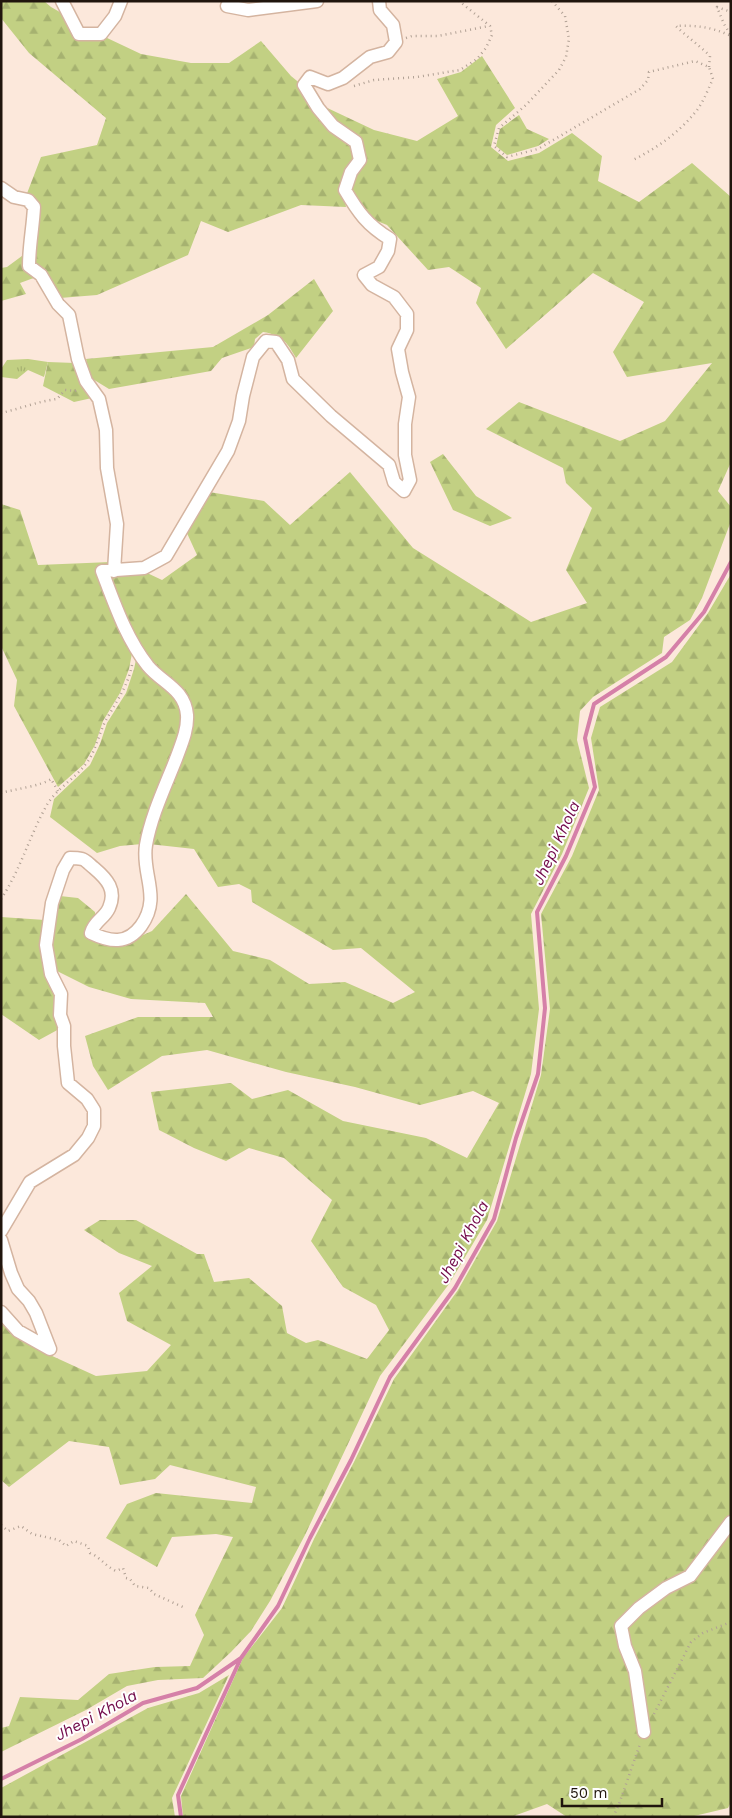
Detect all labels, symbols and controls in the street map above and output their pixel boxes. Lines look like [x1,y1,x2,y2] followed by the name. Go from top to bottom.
[528,798,584,888] water label: Jhepi Khola
[433,1197,493,1286] water label: Jhepi Khola
[52,1685,141,1745] water label: Jhepi Khola
[562,1776,662,1808] scale bar
[570,1784,607,1802] text: 50 m

